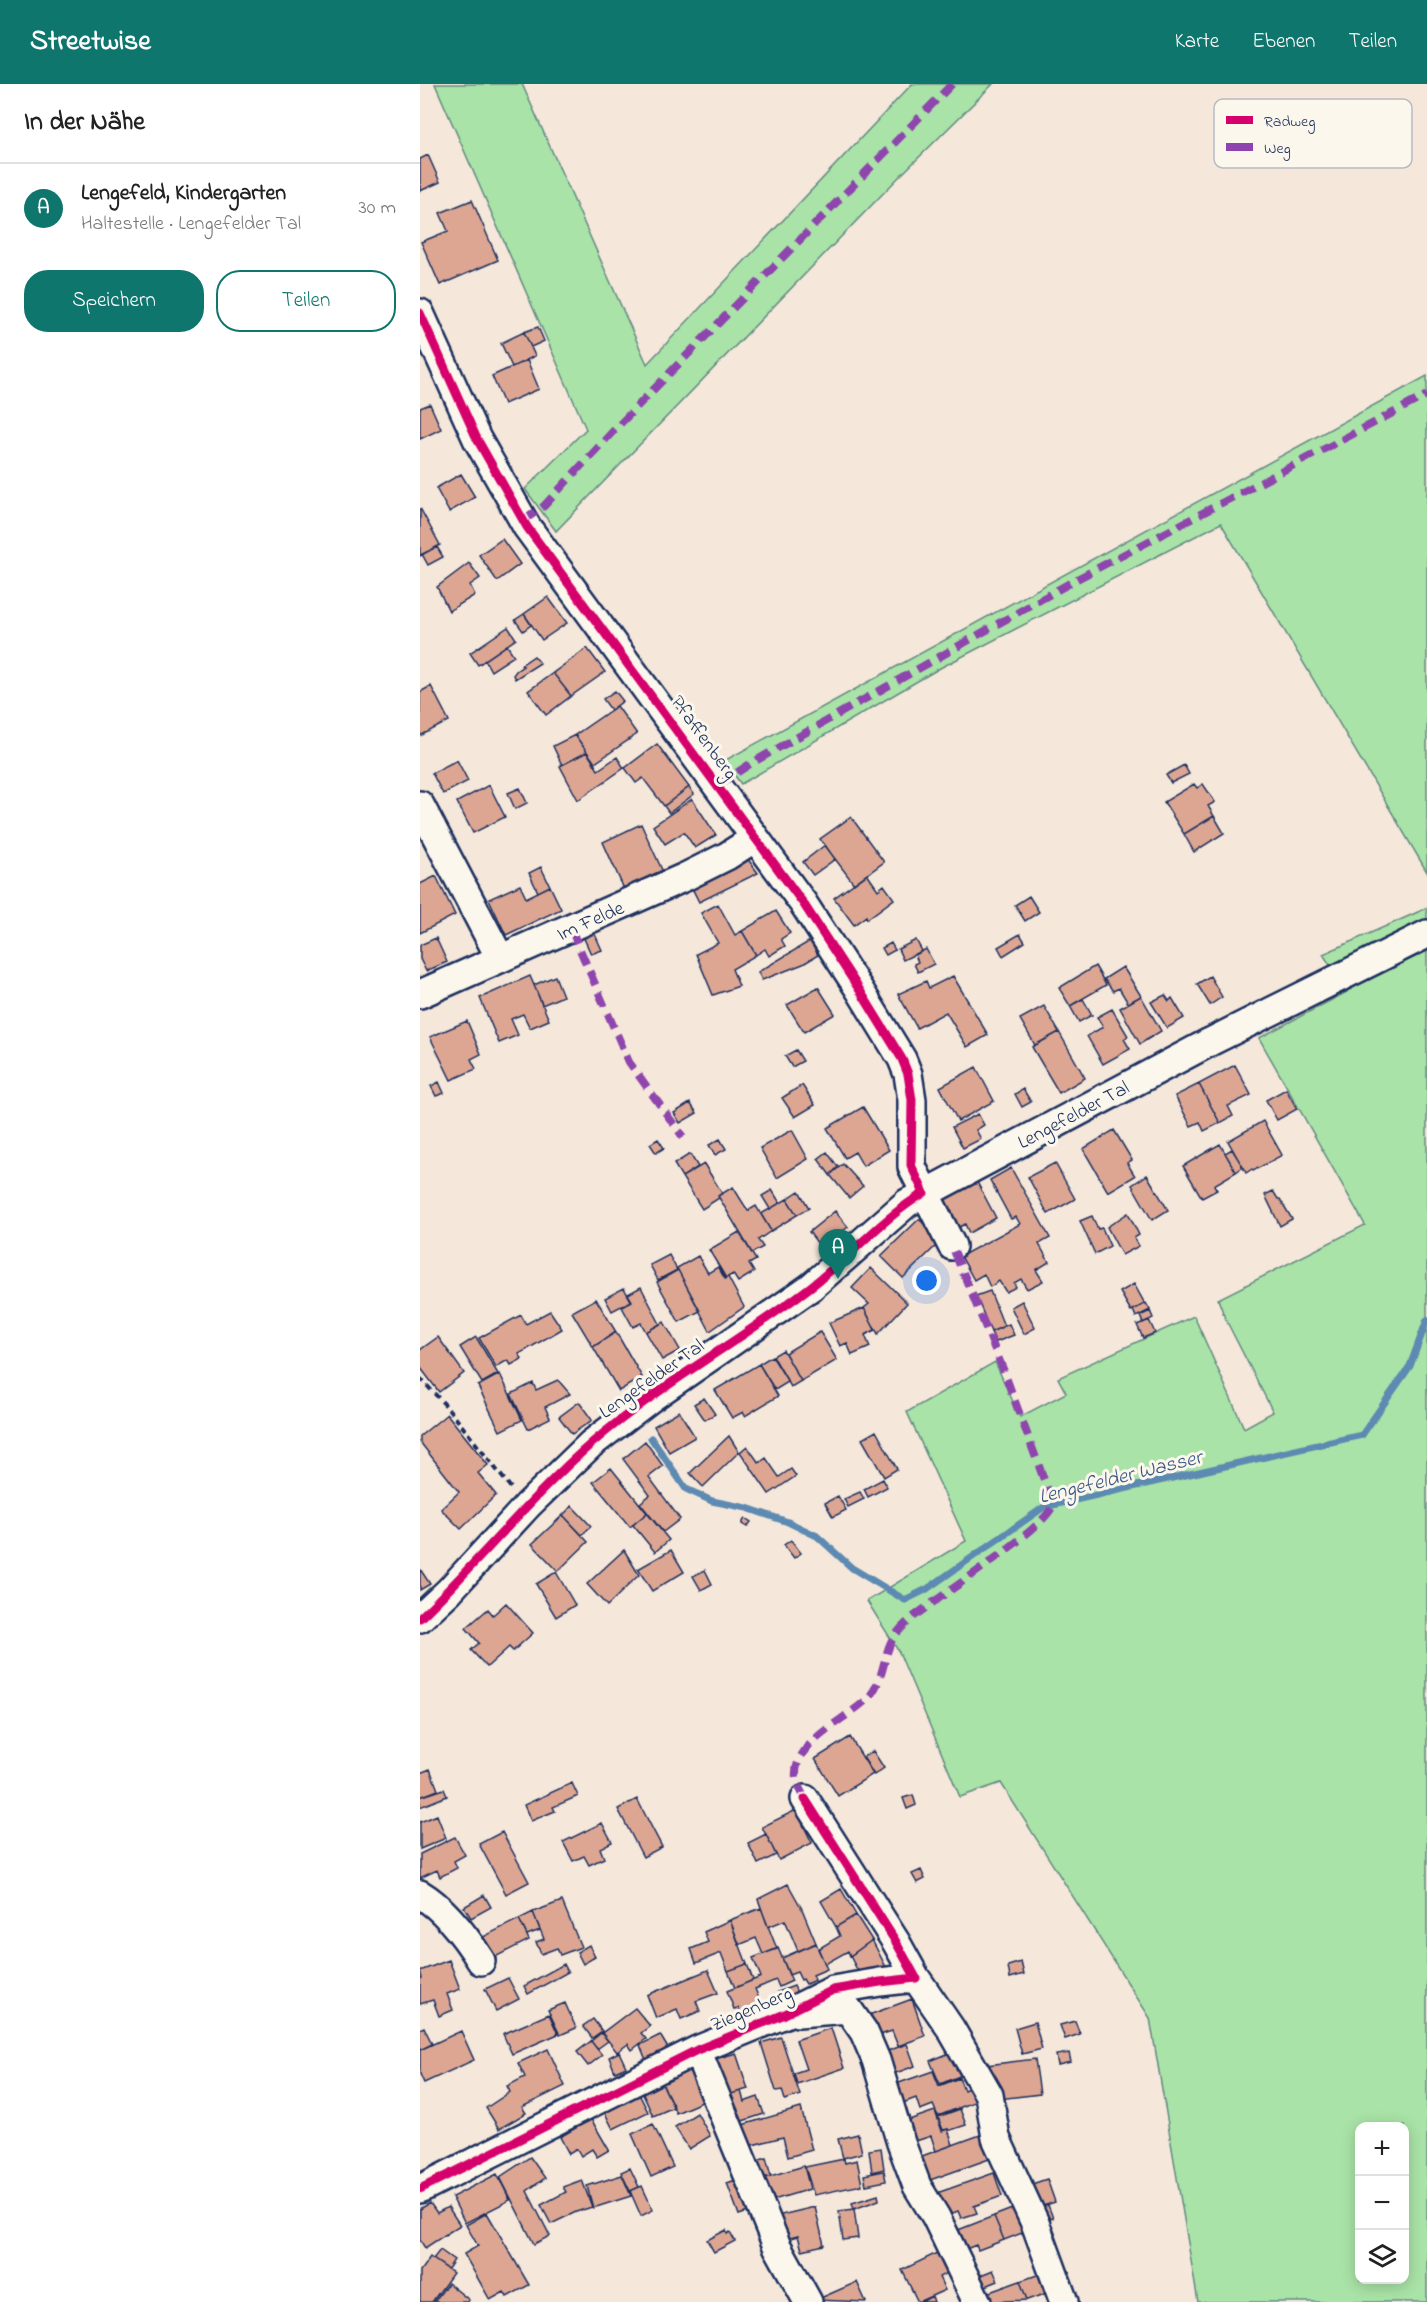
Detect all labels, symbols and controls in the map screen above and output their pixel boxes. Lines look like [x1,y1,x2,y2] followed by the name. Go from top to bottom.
[30,22,151,63] text: Streetwise
[1175,27,1219,57] text: Karte
[1252,27,1315,57] text: Ebenen
[1348,27,1397,57] text: Teilen
[1214,99,1412,168] legend
[24,104,145,142] text: In der Nähe
[1264,110,1315,134] text: Radweg
[1264,137,1291,161] text: Weg
[81,178,286,210] text: Lengefeld, Kindergarten
[37,194,50,223] text: A
[359,194,396,223] text: 30 m
[81,210,301,239] text: Haltestelle · Lengefelder Tal
[24,270,204,332] button: Speichern
[216,270,396,332] button: Teilen
[662,690,744,787] street label: Pfaffenberg
[553,895,629,950] street label: Im Felde
[1013,1075,1136,1159] street label: Lengefelder Tal
[818,1230,858,1279] pin: A
[912,1266,941,1295] your location
[594,1333,712,1428] street label: Lengefelder Tal
[1036,1443,1208,1514] water label: Lengefelder Wasser
[707,1980,798,2041] street label: Ziegenberg
[1355,2122,1409,2284] map controls
[1355,2122,1409,2176] button: +
[1355,2176,1409,2230] button: −
[1355,2230,1409,2284] button: layers

